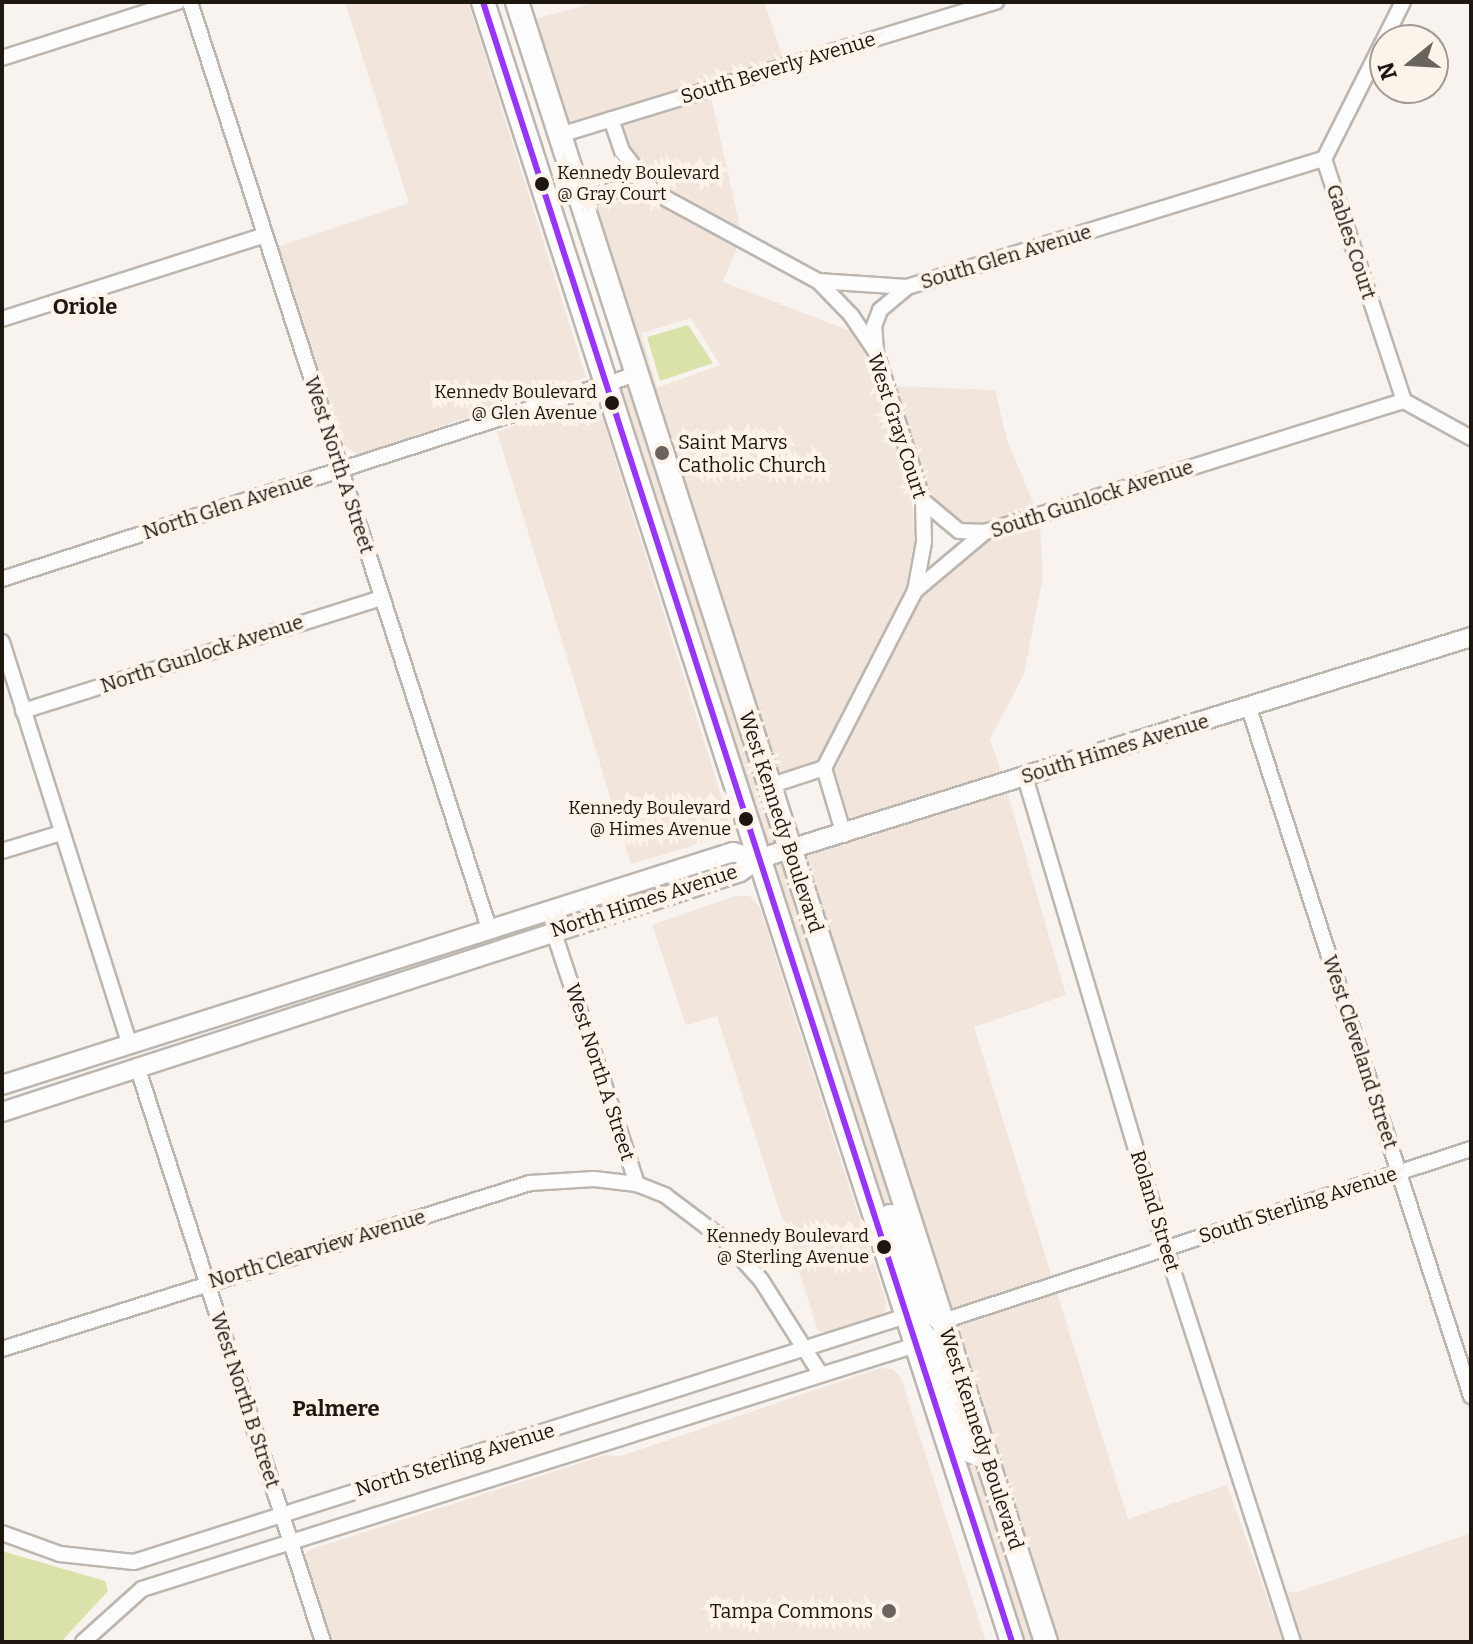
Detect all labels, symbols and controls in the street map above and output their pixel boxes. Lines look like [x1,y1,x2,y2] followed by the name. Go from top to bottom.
[1369,24,1449,104] north arrow
[678,27,878,109] street label: South Beverly Avenue
[1372,59,1403,83] text: N
[557,163,720,206] place label: Kennedy Boulevard @ Gray Court
[534,176,550,192] marker: Kennedy Boulevard @ Gray Court
[1321,181,1381,303] street label: Gables Court
[918,220,1094,294] street label: South Glen Avenue
[53,294,117,320] district label: Oriole
[862,350,932,502] street label: West Gray Court
[299,373,379,557] street label: West North A Street
[434,382,597,424] place label: Kennedy Boulevard @ Glen Avenue
[604,395,620,411] marker: Kennedy Boulevard @ Glen Avenue
[678,430,826,477] place label: Saint Marys Catholic Church
[653,444,671,462] marker: Saint Marys Catholic Church
[988,455,1196,543] street label: South Gunlock Avenue
[140,467,316,545] street label: North Glen Avenue
[98,610,306,698] street label: North Gunlock Avenue
[734,708,828,936] street label: West Kennedy Boulevard
[1018,709,1212,789] street label: South Himes Avenue
[568,798,731,840] place label: Kennedy Boulevard @ Himes Avenue
[738,811,754,827] marker: Kennedy Boulevard @ Himes Avenue
[548,859,740,943] street label: North Himes Avenue
[1317,952,1403,1152] street label: West Cleveland Street
[560,980,640,1164] street label: West North A Street
[1125,1147,1185,1275] street label: Roland Street
[1196,1162,1400,1248] street label: South Sterling Avenue
[206,1205,428,1293] street label: North Clearview Avenue
[706,1226,869,1268] place label: Kennedy Boulevard @ Sterling Avenue
[876,1239,892,1255] marker: Kennedy Boulevard @ Sterling Avenue
[205,1309,285,1491] street label: West North B Street
[934,1325,1028,1553] street label: West Kennedy Boulevard
[292,1396,380,1422] district label: Palmere
[352,1418,558,1502] street label: North Sterling Avenue
[710,1599,873,1623] place label: Tampa Commons
[880,1602,898,1620] marker: Tampa Commons

